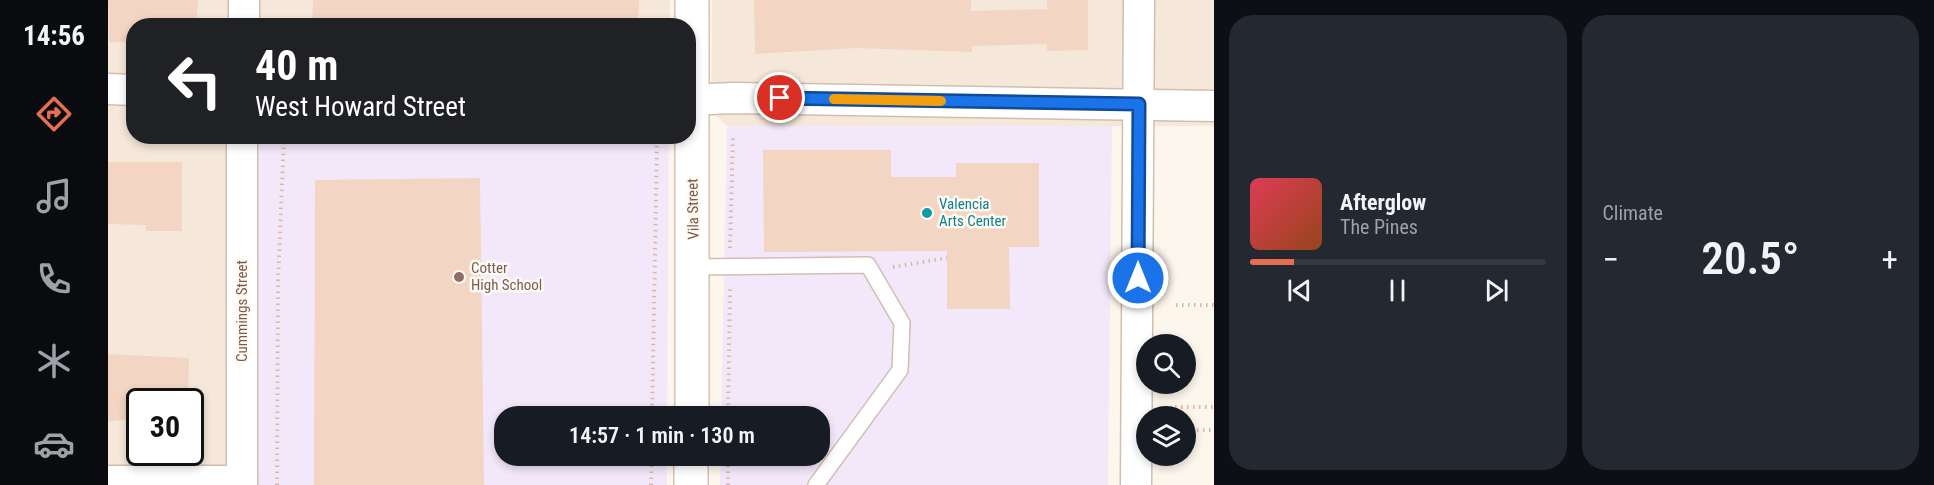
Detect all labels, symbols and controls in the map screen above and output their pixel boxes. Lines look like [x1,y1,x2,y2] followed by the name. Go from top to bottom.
[23,20,85,52] text: 14:56
[255,41,338,90] text: 40 m
[156,42,234,120] icon: left
[754,72,805,123] pin
[763,81,796,114] icon: arrive
[255,91,466,123] text: West Howard Street
[33,93,75,135] icon: directions
[33,175,75,217] icon: music
[683,178,703,240] street label: Vila Street
[1340,190,1426,215] text: Afterglow
[939,195,1007,230] place label: Valencia Arts Center
[1603,201,1663,225] text: Climate
[920,206,934,220] marker: Valencia Arts Center
[1340,215,1418,239] text: The Pines
[1701,232,1799,285] text: 20.5°
[1603,240,1619,279] text: −
[1882,240,1898,279] text: +
[1106,246,1170,310] position arrow
[33,258,75,300] icon: phone
[471,259,542,294] place label: Cotter High School
[233,260,251,362] street label: Cummings Street
[452,270,466,284] marker: Cotter High School
[1283,274,1316,307] icon: previous
[1381,274,1414,307] icon: pause
[1480,274,1513,307] icon: next
[1136,334,1196,466] map controls
[1136,334,1196,394] button: search
[33,340,75,382] icon: climate
[126,388,204,466] speed limit sign: 30
[1136,406,1196,466] button: layers
[33,423,75,465] icon: car
[569,423,755,448] text: 14:57 · 1 min · 130 m

